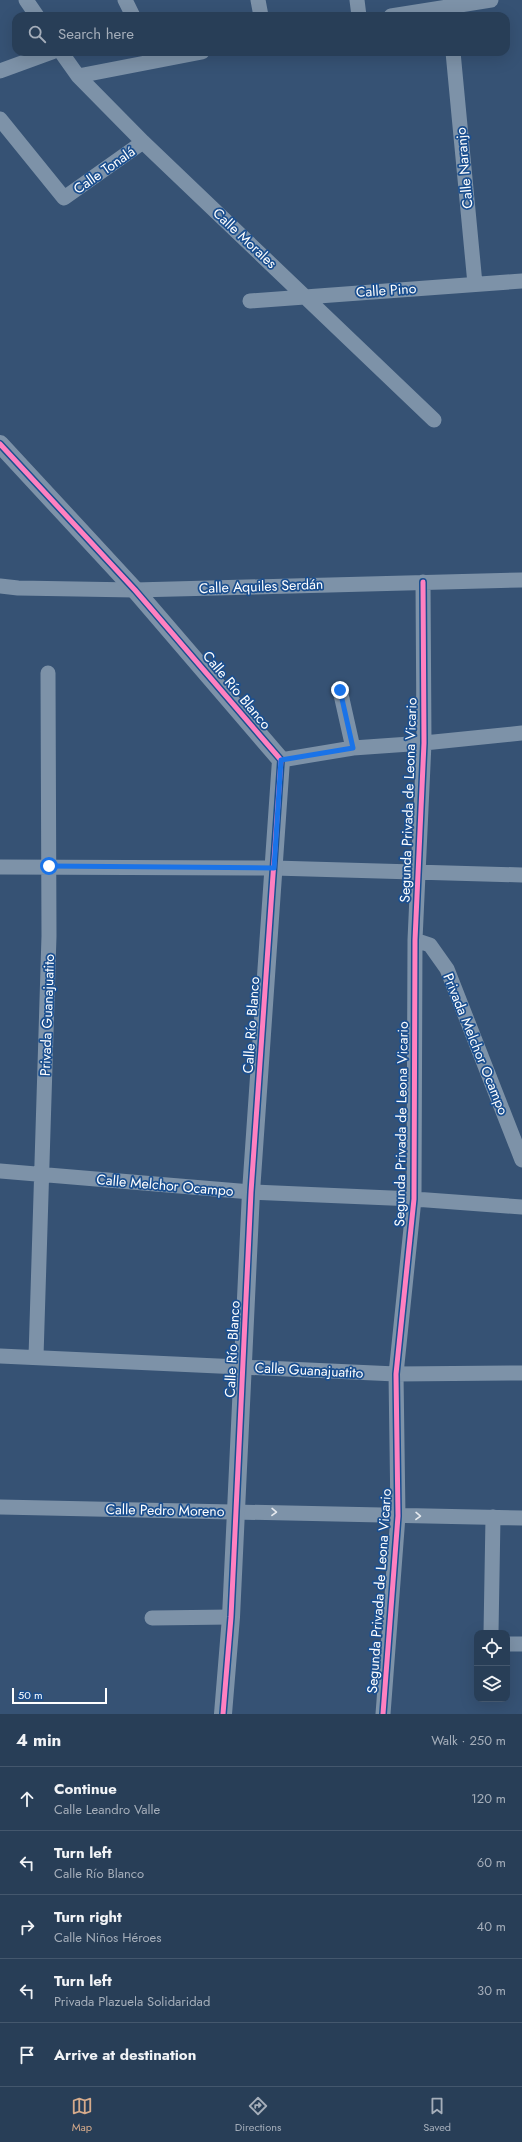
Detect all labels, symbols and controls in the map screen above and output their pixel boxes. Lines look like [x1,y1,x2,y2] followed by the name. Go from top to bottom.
[12,12,510,56] search box
[26,23,48,45] icon: search
[58,23,134,45] text: Search here
[450,126,478,210] street label: Calle Naranjo
[69,141,139,199] street label: Calle Tonalá
[209,203,282,273] street label: Calle Morales
[355,278,417,302] street label: Calle Pino
[198,574,324,598] street label: Calle Aquiles Serdán
[198,646,276,734] street label: Calle Río Blanco
[331,681,349,699] route end
[394,697,422,903] street label: Segunda Privada de Leona Vicario
[40,857,58,875] route start
[35,953,59,1076] street label: Privada Guanajuatito
[438,970,514,1118] street label: Privada Melchor Ocampo
[238,976,264,1074] street label: Calle Río Blanco
[389,1021,413,1227] street label: Segunda Privada de Leona Vicario
[96,1169,235,1201] street label: Calle Melchor Ocampo
[219,1300,245,1398] street label: Calle Río Blanco
[254,1357,364,1383] street label: Calle Guanajuatito
[362,1488,396,1694] street label: Segunda Privada de Leona Vicario
[105,1499,225,1521] street label: Calle Pedro Moreno
[271,1508,277,1517] one-way arrow
[415,1512,421,1520] one-way arrow
[474,1630,510,1702] map controls
[474,1630,510,1666] button: locate
[474,1666,510,1702] button: layers
[12,1686,107,1705] scale bar
[18,1687,43,1703] text: 50 m
[16,1728,61,1752] text: 4 min
[431,1731,506,1750] text: Walk · 250 m
[54,1778,117,1800] text: Continue
[16,1788,38,1810] icon: ahead
[471,1789,506,1808] text: 120 m
[54,1800,160,1819] text: Calle Leandro Valle
[54,1842,112,1864] text: Turn left
[16,1852,38,1874] icon: left
[477,1853,506,1872] text: 60 m
[54,1864,144,1883] text: Calle Río Blanco
[54,1906,122,1928] text: Turn right
[16,1916,38,1938] icon: right
[477,1917,506,1936] text: 40 m
[54,1928,162,1947] text: Calle Niños Héroes
[54,1970,112,1992] text: Turn left
[16,1980,38,2002] icon: left
[477,1981,506,2000] text: 30 m
[54,1992,210,2011] text: Privada Plazuela Solidaridad
[16,2044,38,2066] icon: arrive
[54,2044,196,2066] text: Arrive at destination
[71,2095,93,2135] tab: Map
[235,2095,281,2135] tab: Directions
[423,2095,451,2135] tab: Saved

